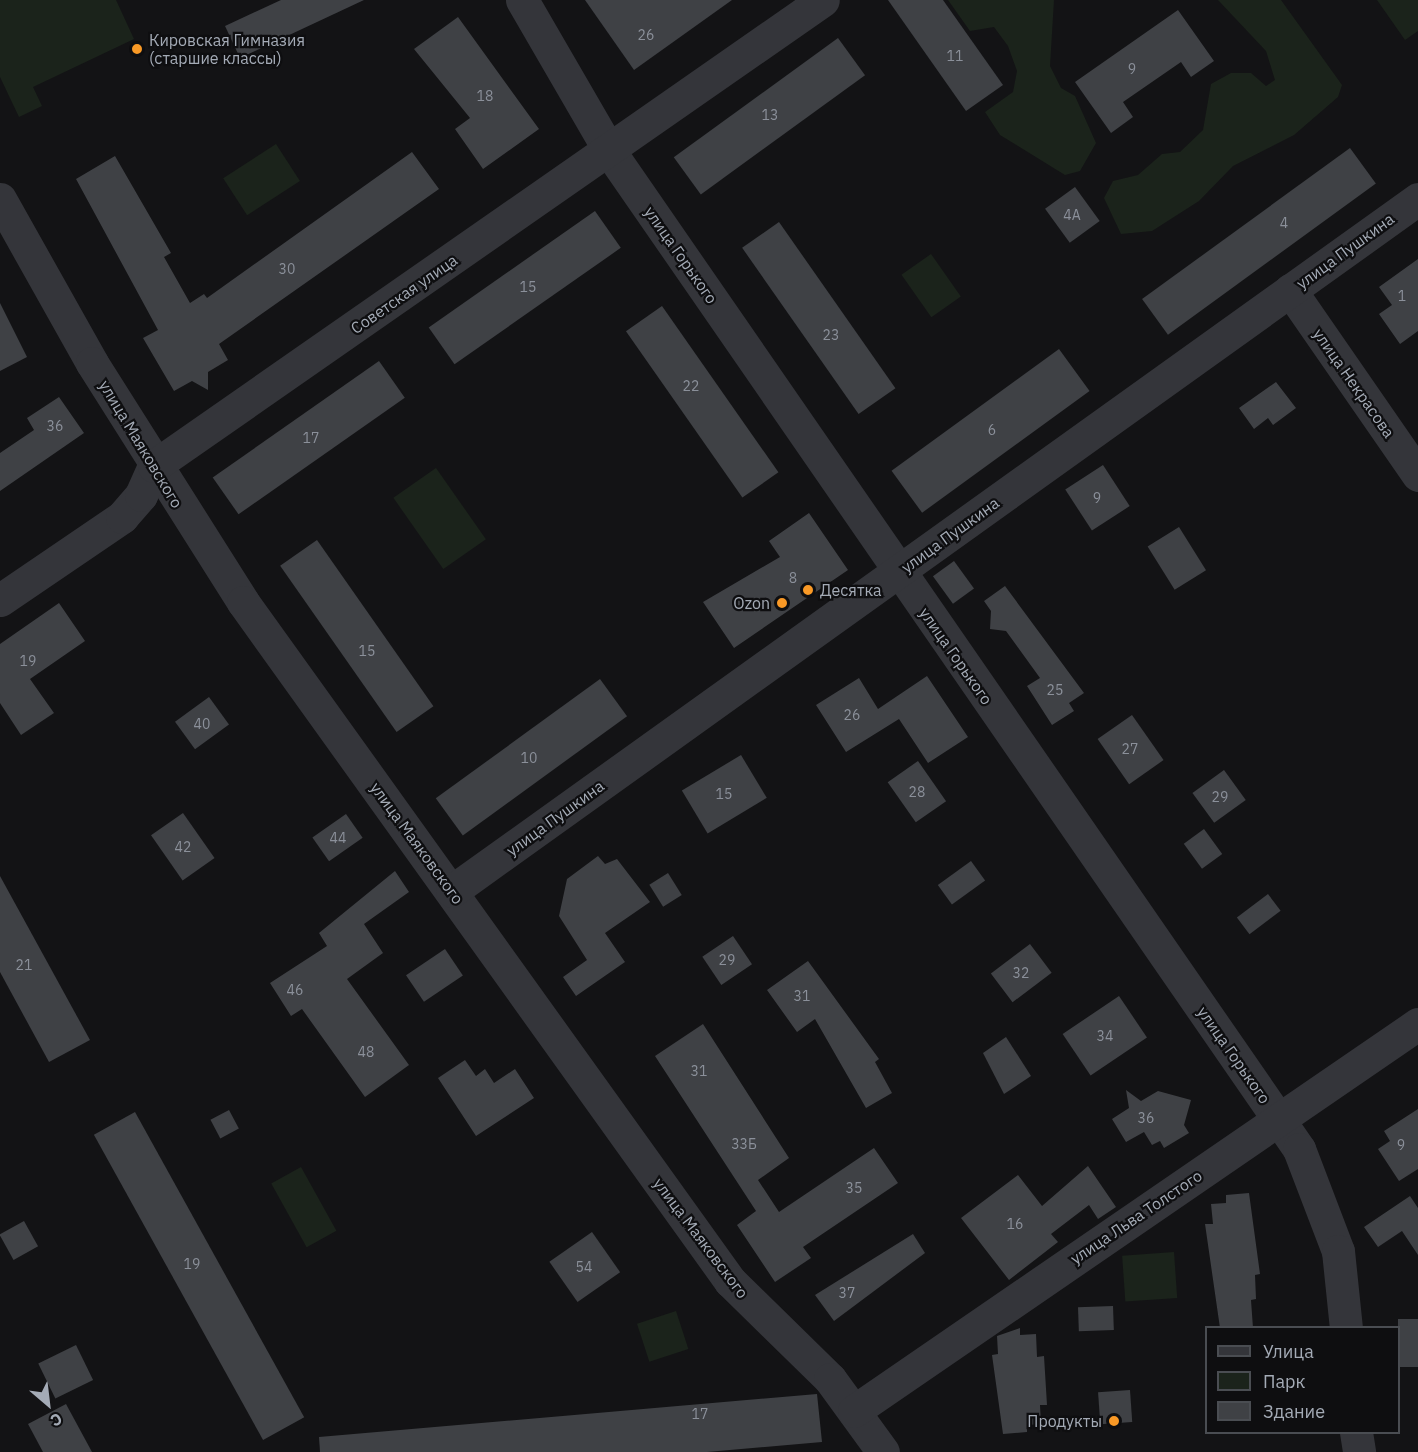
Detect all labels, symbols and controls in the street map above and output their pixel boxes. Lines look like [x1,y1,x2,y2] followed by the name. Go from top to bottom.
[638,27,654,43] house number: 26
[149,30,305,68] place label: Кировская Гимназия (старшие классы)
[130,42,144,56] marker: Кировская Гимназия (старшие классы)
[947,48,963,64] house number: 11
[1128,61,1136,77] house number: 9
[477,88,493,104] house number: 18
[762,107,778,123] house number: 13
[640,203,722,307] street label: улица Горького
[1063,207,1081,223] house number: 4А
[1292,209,1398,293] street label: улица Пушкина
[1280,215,1288,231] house number: 4
[347,250,461,338] street label: Советская улица
[279,261,295,277] house number: 30
[520,279,536,295] house number: 15
[1398,288,1406,304] house number: 1
[1309,325,1399,441] street label: улица Некрасова
[823,327,839,343] house number: 23
[95,377,187,511] street label: улица Маяковского
[683,378,699,394] house number: 22
[47,418,63,434] house number: 36
[988,422,996,438] house number: 6
[303,430,319,446] house number: 17
[1093,490,1101,506] house number: 9
[897,493,1003,577] street label: улица Пушкина
[789,570,797,586] house number: 8
[820,580,882,600] place label: Десятка
[801,583,815,597] marker: Десятка
[733,593,770,613] place label: Ozon
[775,596,789,610] marker: Ozon
[915,604,997,708] street label: улица Горького
[359,643,375,659] house number: 15
[20,653,36,669] house number: 19
[1047,682,1063,698] house number: 25
[844,707,860,723] house number: 26
[194,716,210,732] house number: 40
[1122,741,1138,757] house number: 27
[521,750,537,766] house number: 10
[502,776,608,860] street label: улица Пушкина
[366,778,468,908] street label: улица Маяковского
[909,784,925,800] house number: 28
[716,786,732,802] house number: 15
[1212,789,1228,805] house number: 29
[330,830,346,846] house number: 44
[175,839,191,855] house number: 42
[719,952,735,968] house number: 29
[16,957,32,973] house number: 21
[1013,965,1029,981] house number: 32
[287,982,303,998] house number: 46
[794,988,810,1004] house number: 31
[1193,1003,1275,1107] street label: улица Горького
[1097,1028,1113,1044] house number: 34
[358,1044,374,1060] house number: 48
[691,1063,707,1079] house number: 31
[1138,1110,1154,1126] house number: 36
[731,1136,757,1152] house number: 33Б
[1397,1137,1405,1153] house number: 9
[1067,1166,1205,1268] street label: улица Льва Толстого
[649,1174,753,1302] street label: улица Маяковского
[846,1180,862,1196] house number: 35
[1007,1216,1023,1232] house number: 16
[184,1256,200,1272] house number: 19
[576,1259,592,1275] house number: 54
[839,1285,855,1301] house number: 37
[1205,1326,1400,1434] legend
[1263,1340,1314,1363] text: Улица
[1263,1370,1305,1393] text: Парк
[18,1374,78,1434] north arrow
[1263,1400,1325,1423] text: Здание
[692,1406,708,1422] house number: 17
[47,1409,66,1431] text: С
[1027,1411,1102,1431] place label: Продукты
[1107,1414,1121,1428] marker: Продукты

